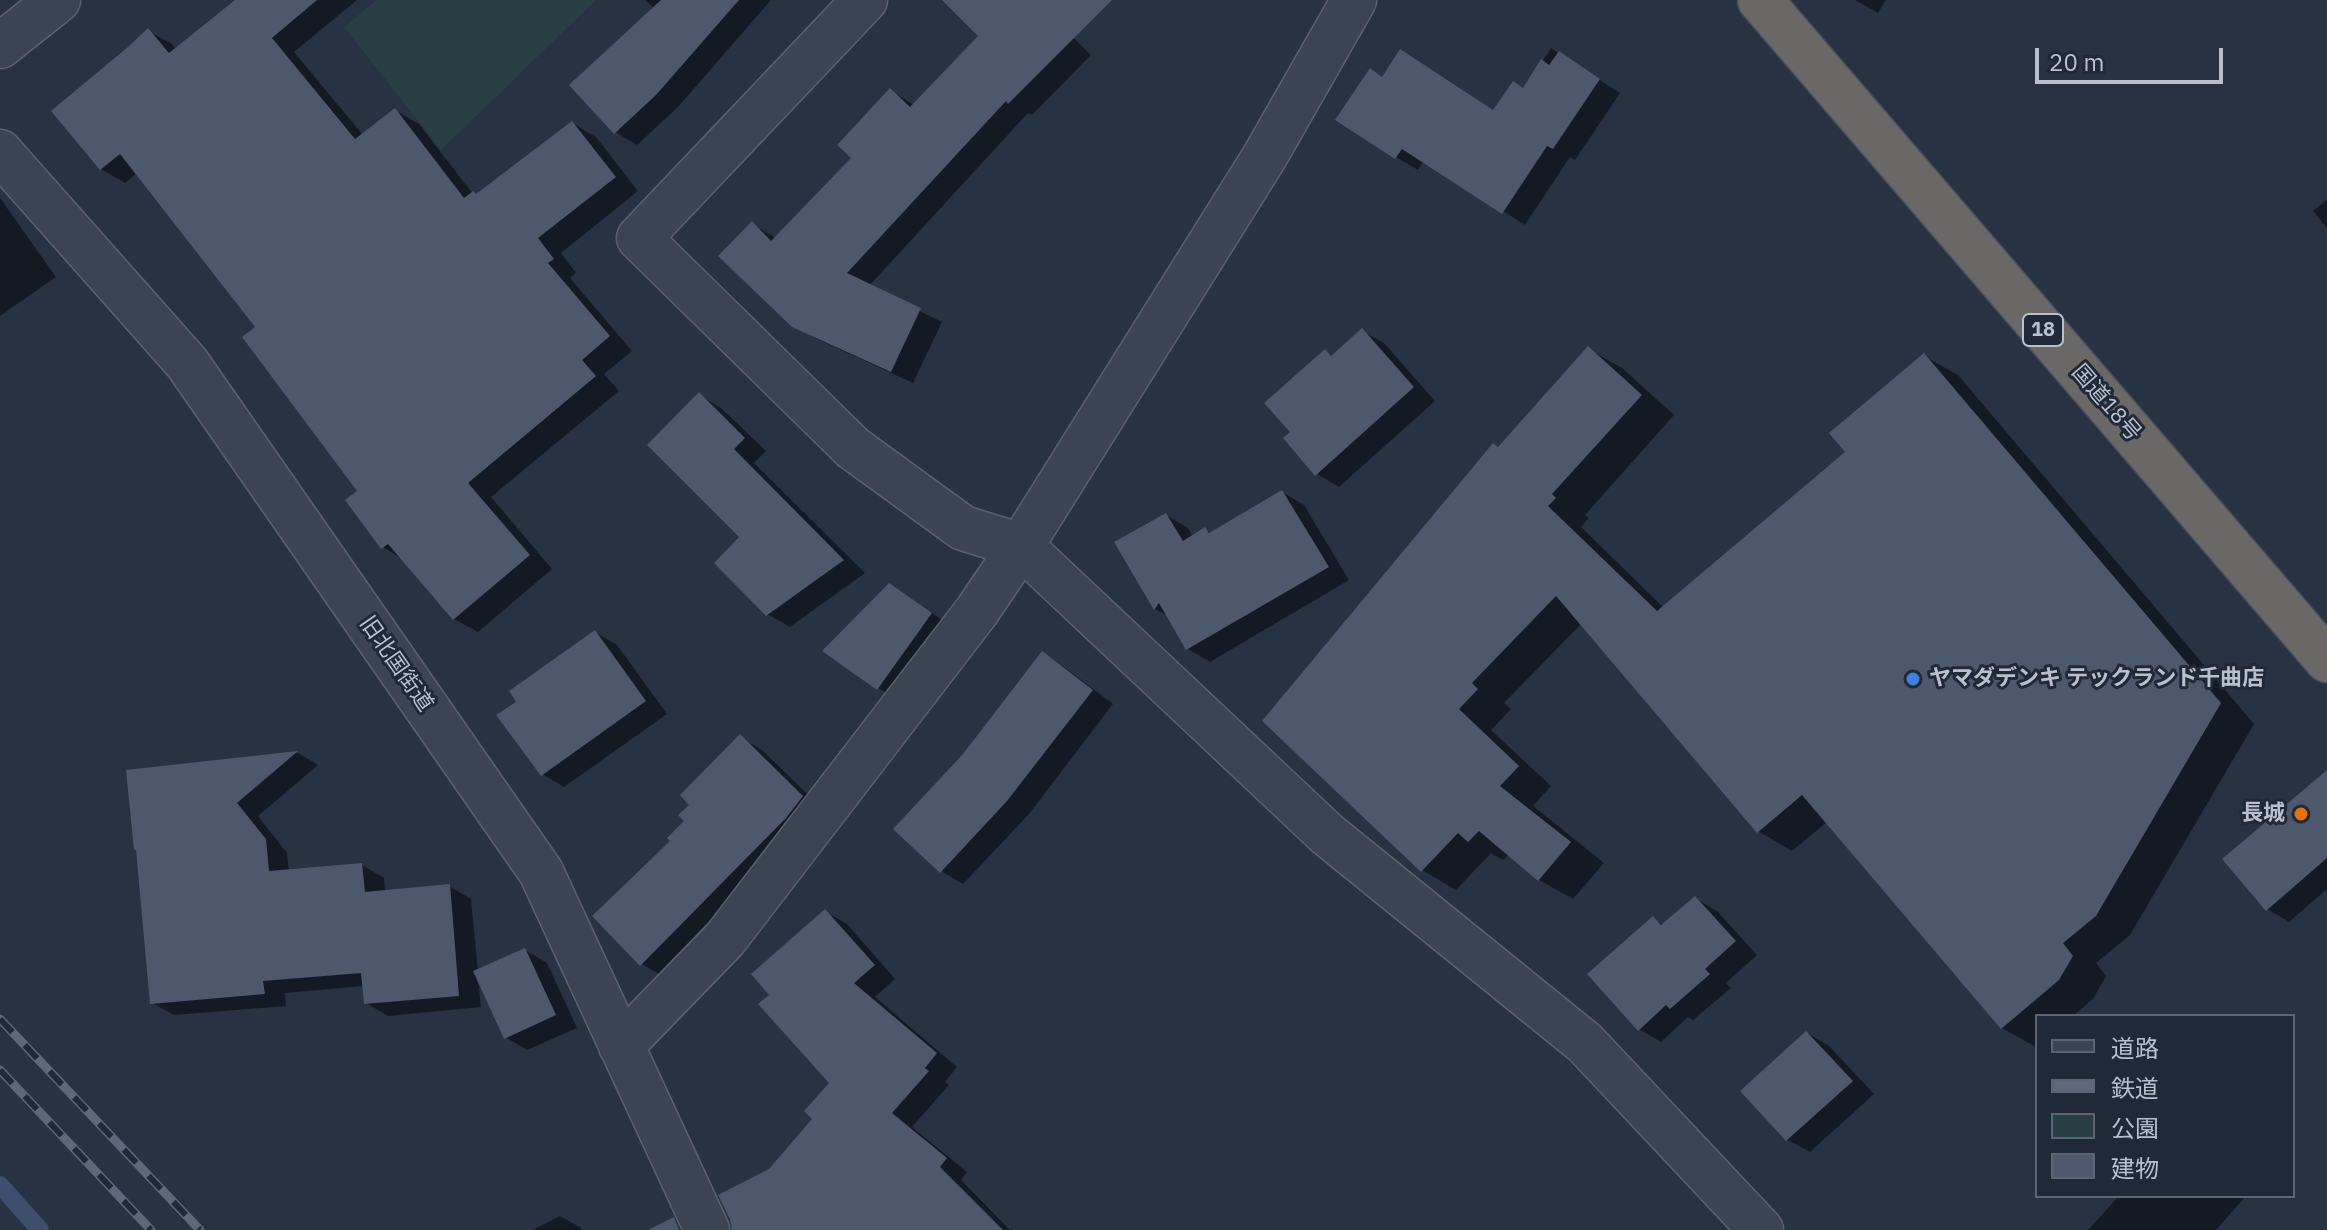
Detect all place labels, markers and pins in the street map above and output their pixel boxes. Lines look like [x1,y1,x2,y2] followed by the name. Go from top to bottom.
[1929,666,2264,692] place label: ヤマダデンキ テックランド千曲店
[1904,670,1922,688] marker: ヤマダデンキ テックランド千曲店
[2241,801,2285,827] place label: 長城
[2292,805,2310,823] marker: 長城

